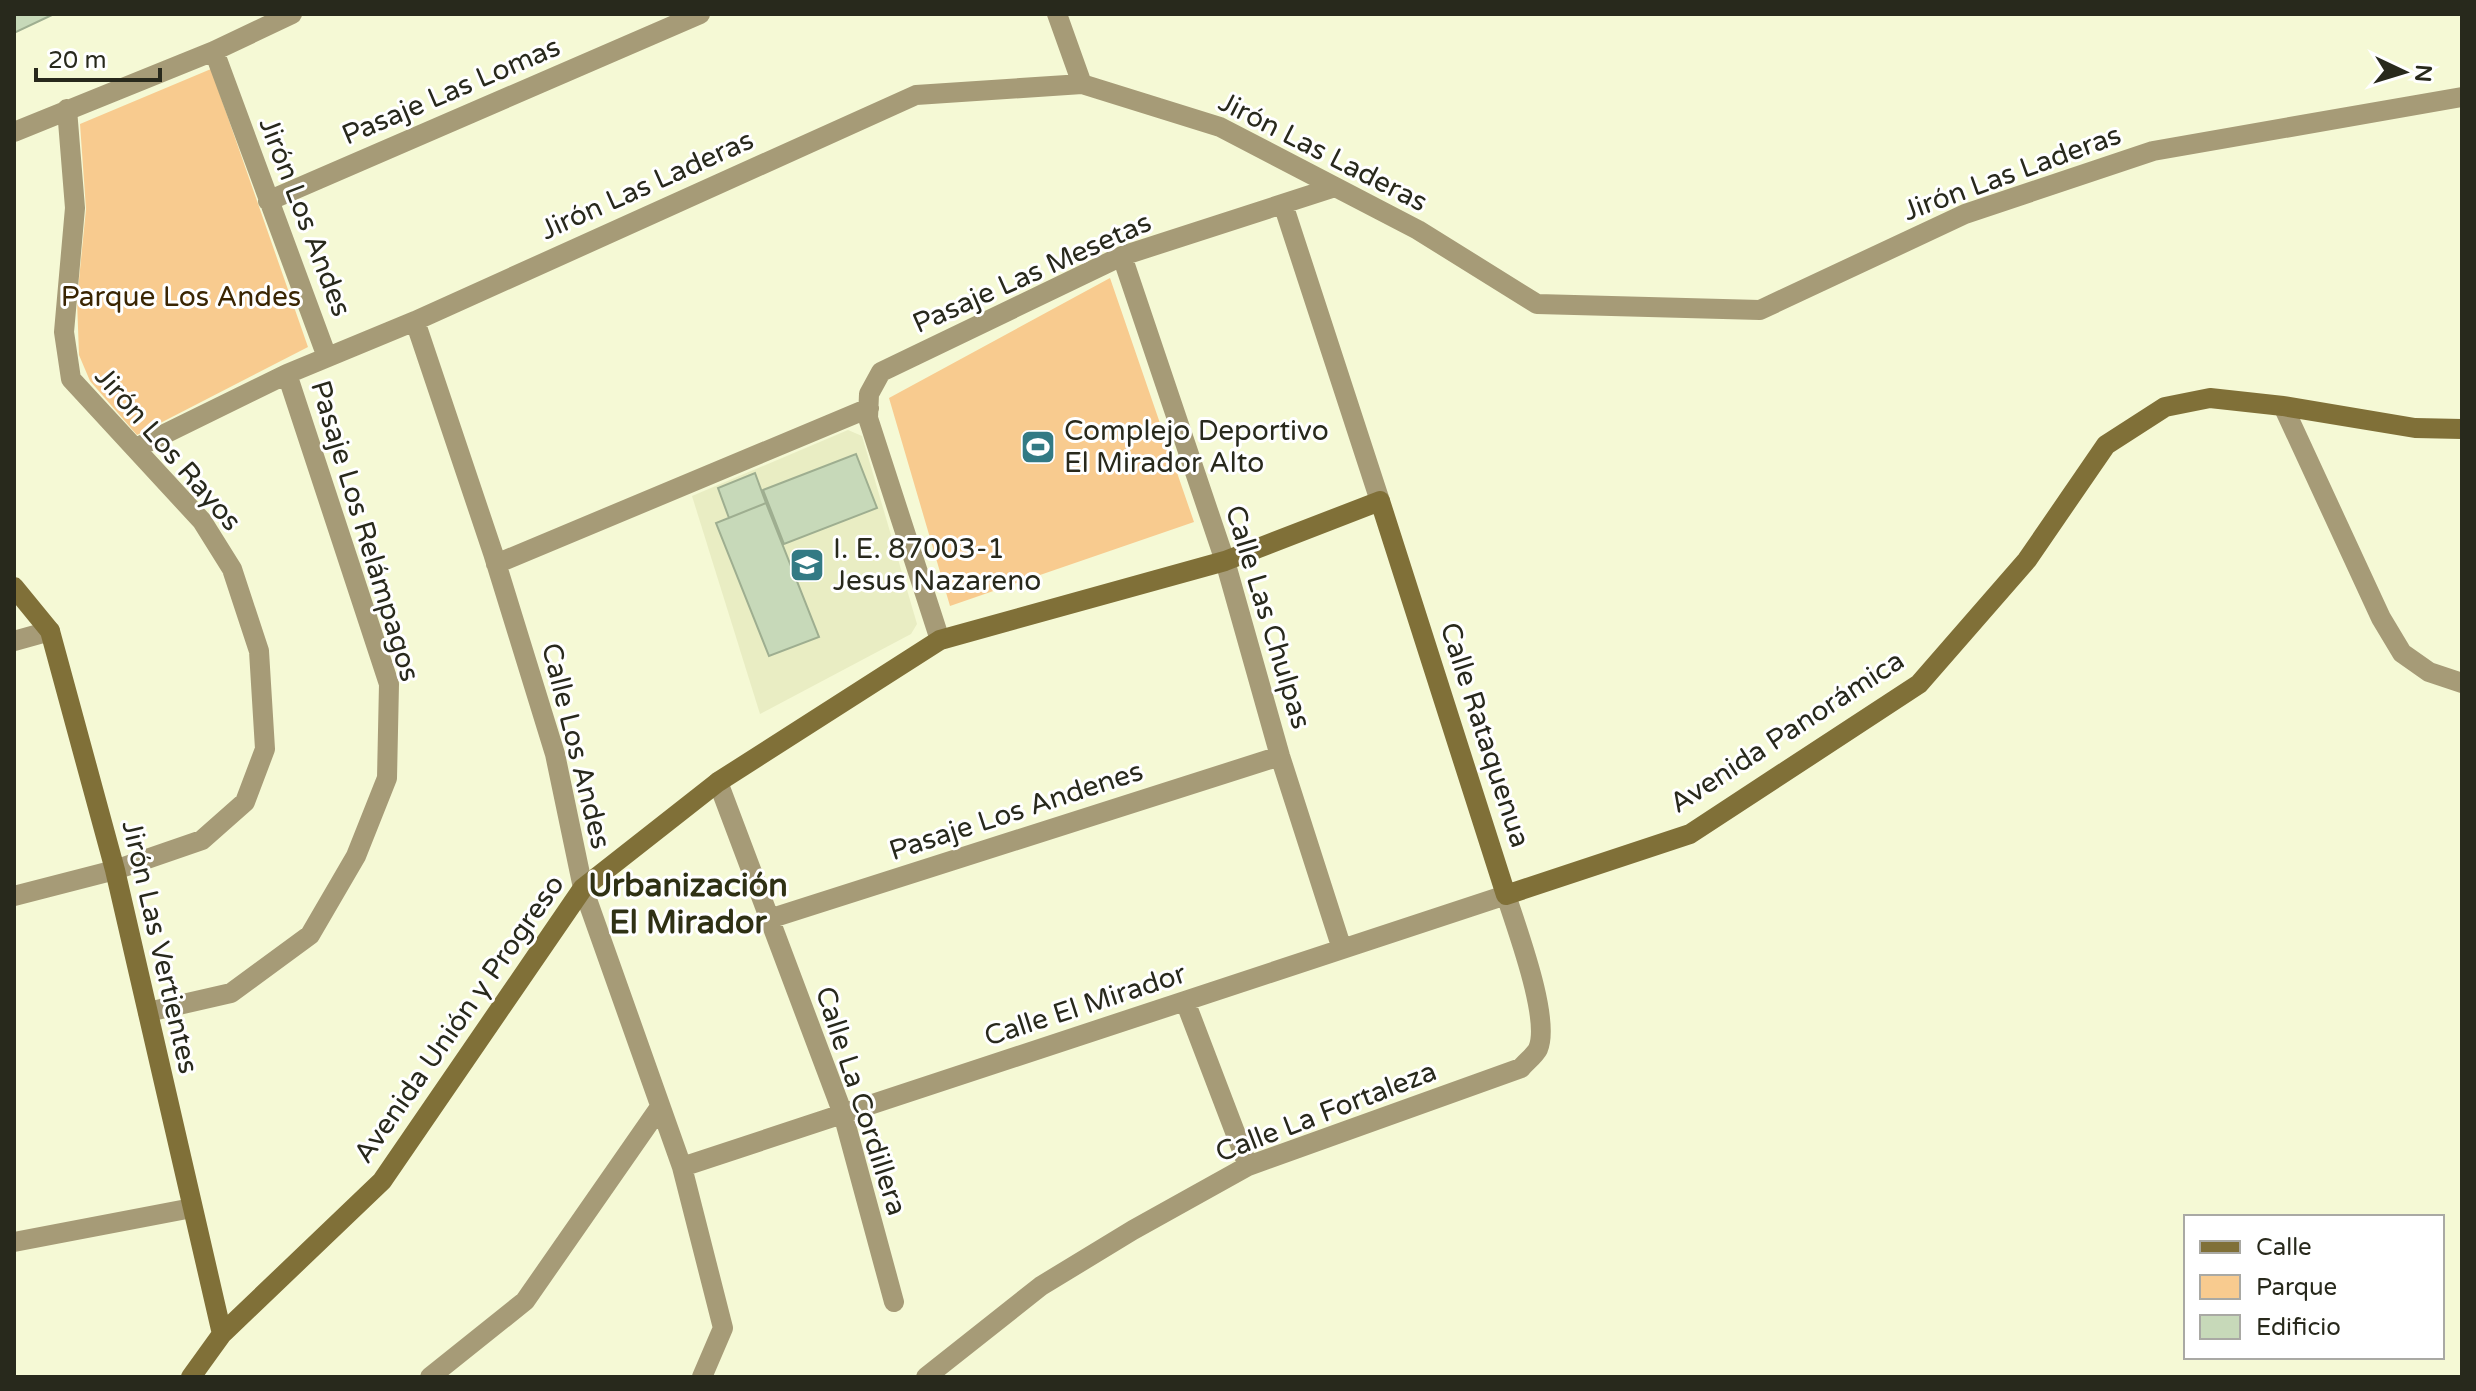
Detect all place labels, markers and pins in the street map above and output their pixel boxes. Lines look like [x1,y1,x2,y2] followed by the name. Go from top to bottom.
[1064,414,1329,480] place label: Complejo Deportivo El Mirador Alto
[1019,428,1057,466] sports icon: Complejo Deportivo El Mirador Alto
[833,532,1041,598] place label: I. E. 87003-1 Jesus Nazareno
[788,546,826,584] school or university icon: I. E. 87003-1 Jesus Nazareno

